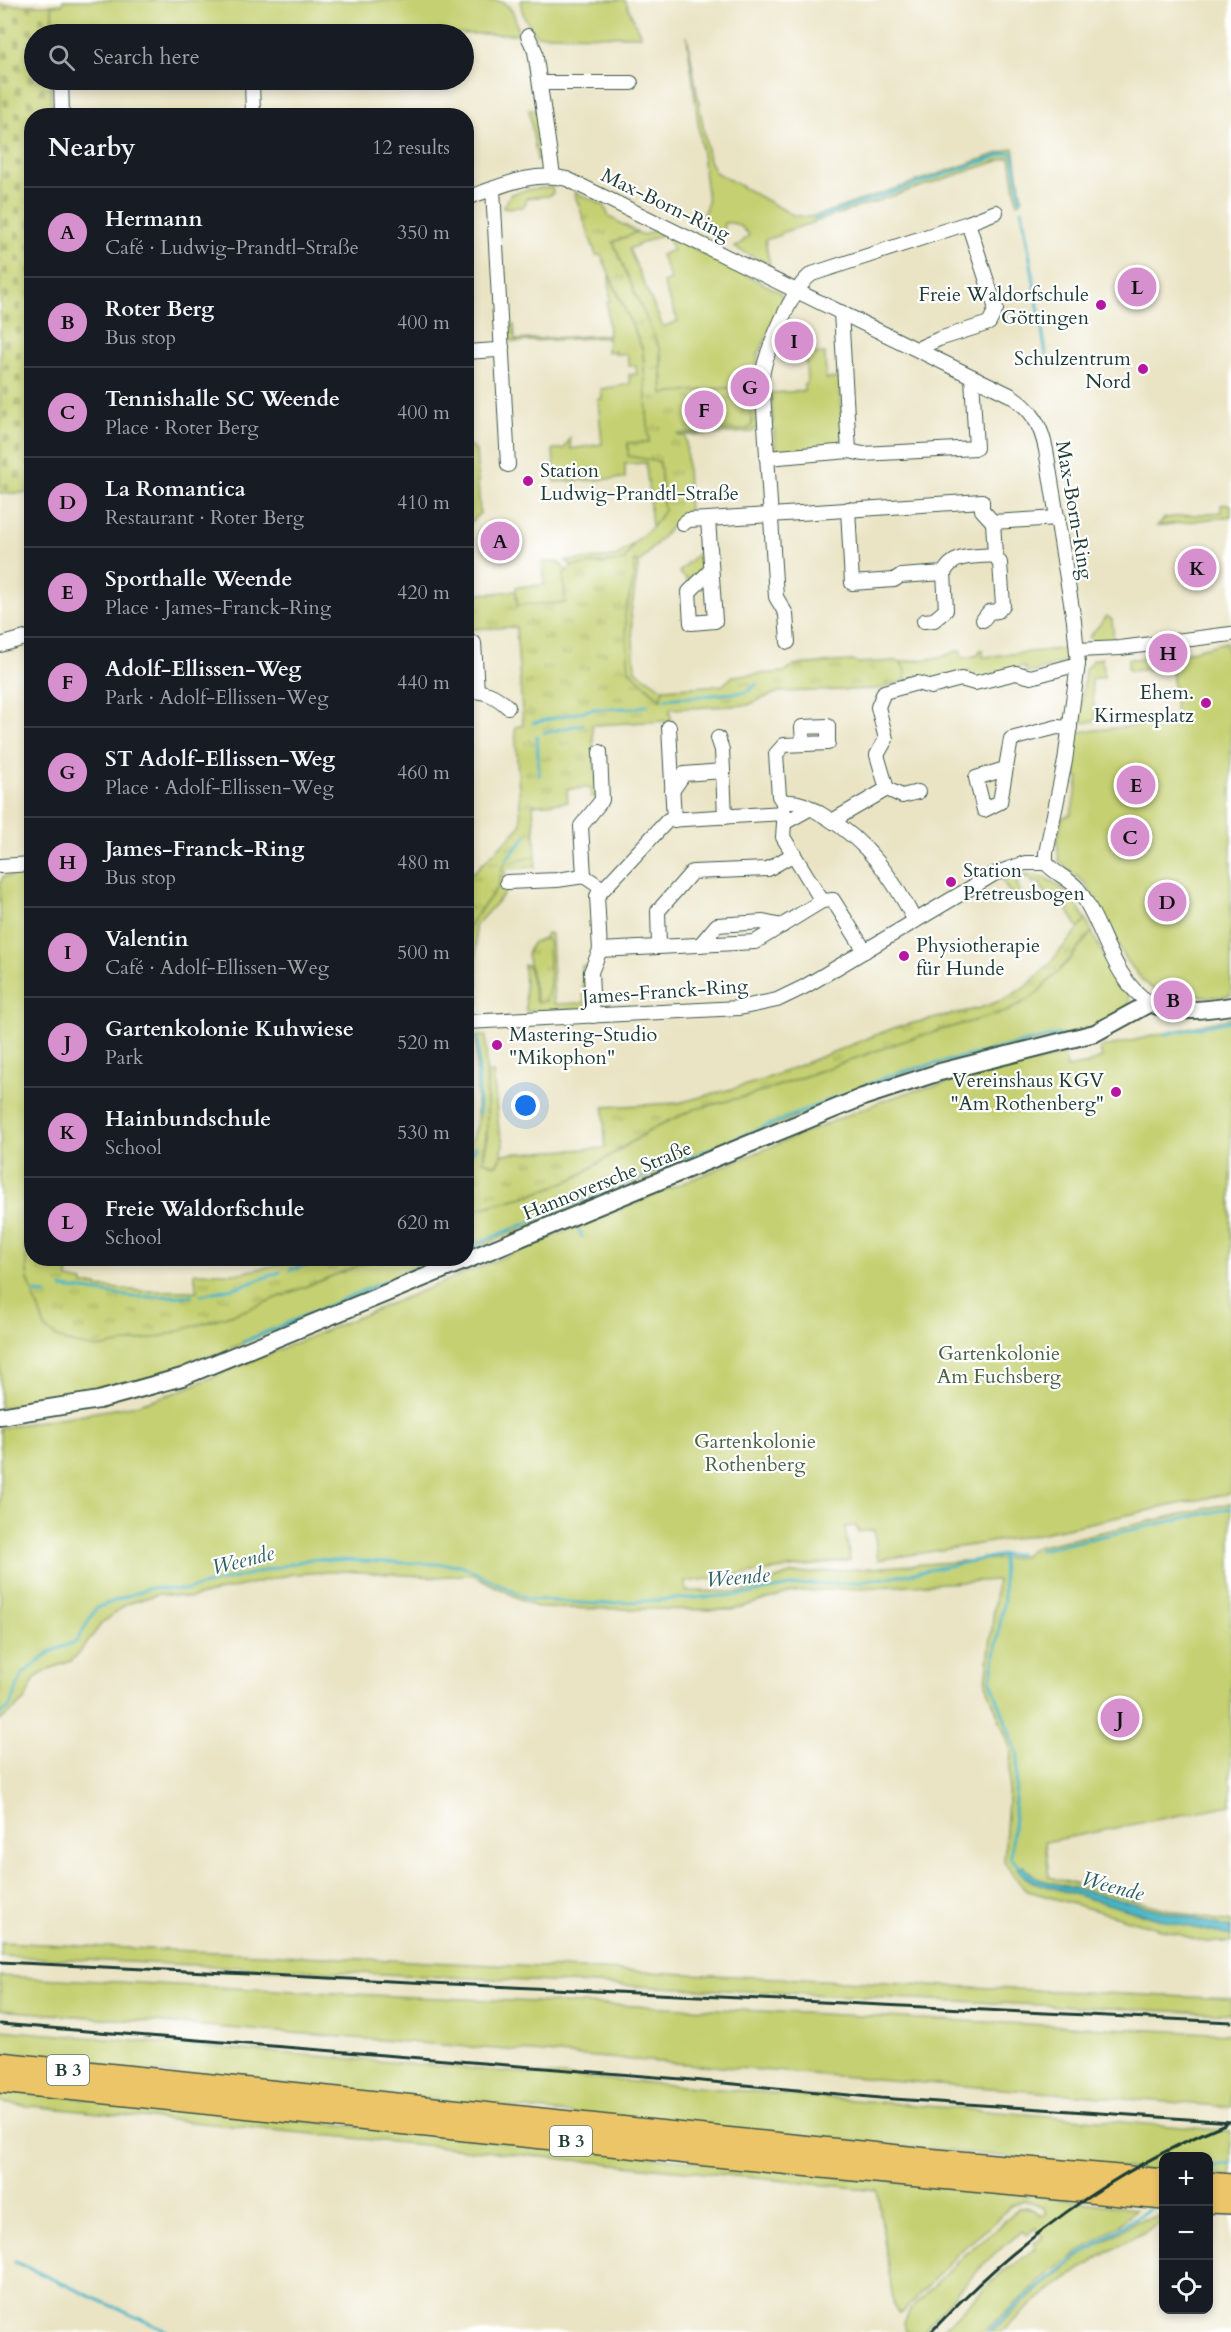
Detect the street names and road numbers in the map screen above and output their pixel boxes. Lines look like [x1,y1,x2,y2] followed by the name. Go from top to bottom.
[597,162,735,248] street label: Max-Born-Ring
[1049,439,1100,582] street label: Max-Born-Ring
[578,972,750,1011] street label: James-Franck-Ring
[519,1134,696,1227] street label: Hannoversche Straße
[47,2055,89,2085] road number: B 3
[550,2126,592,2156] road number: B 3

